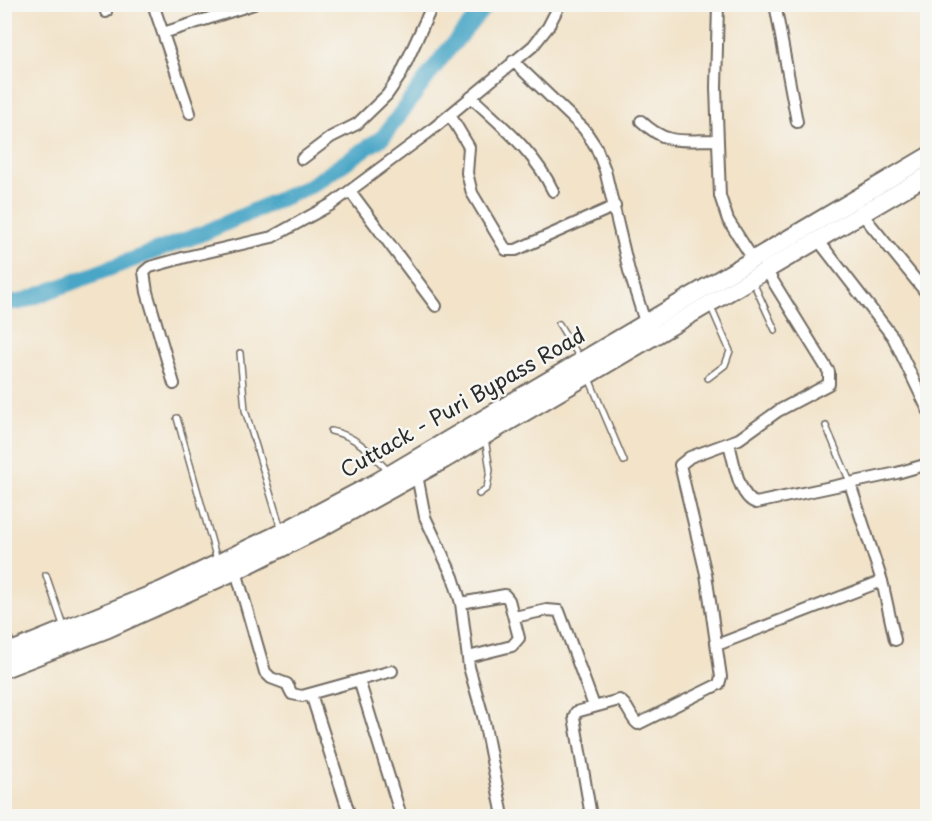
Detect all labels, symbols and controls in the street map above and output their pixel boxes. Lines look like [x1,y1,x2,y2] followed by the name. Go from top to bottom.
[334,318,590,485] street label: Cuttack - Puri Bypass Road

